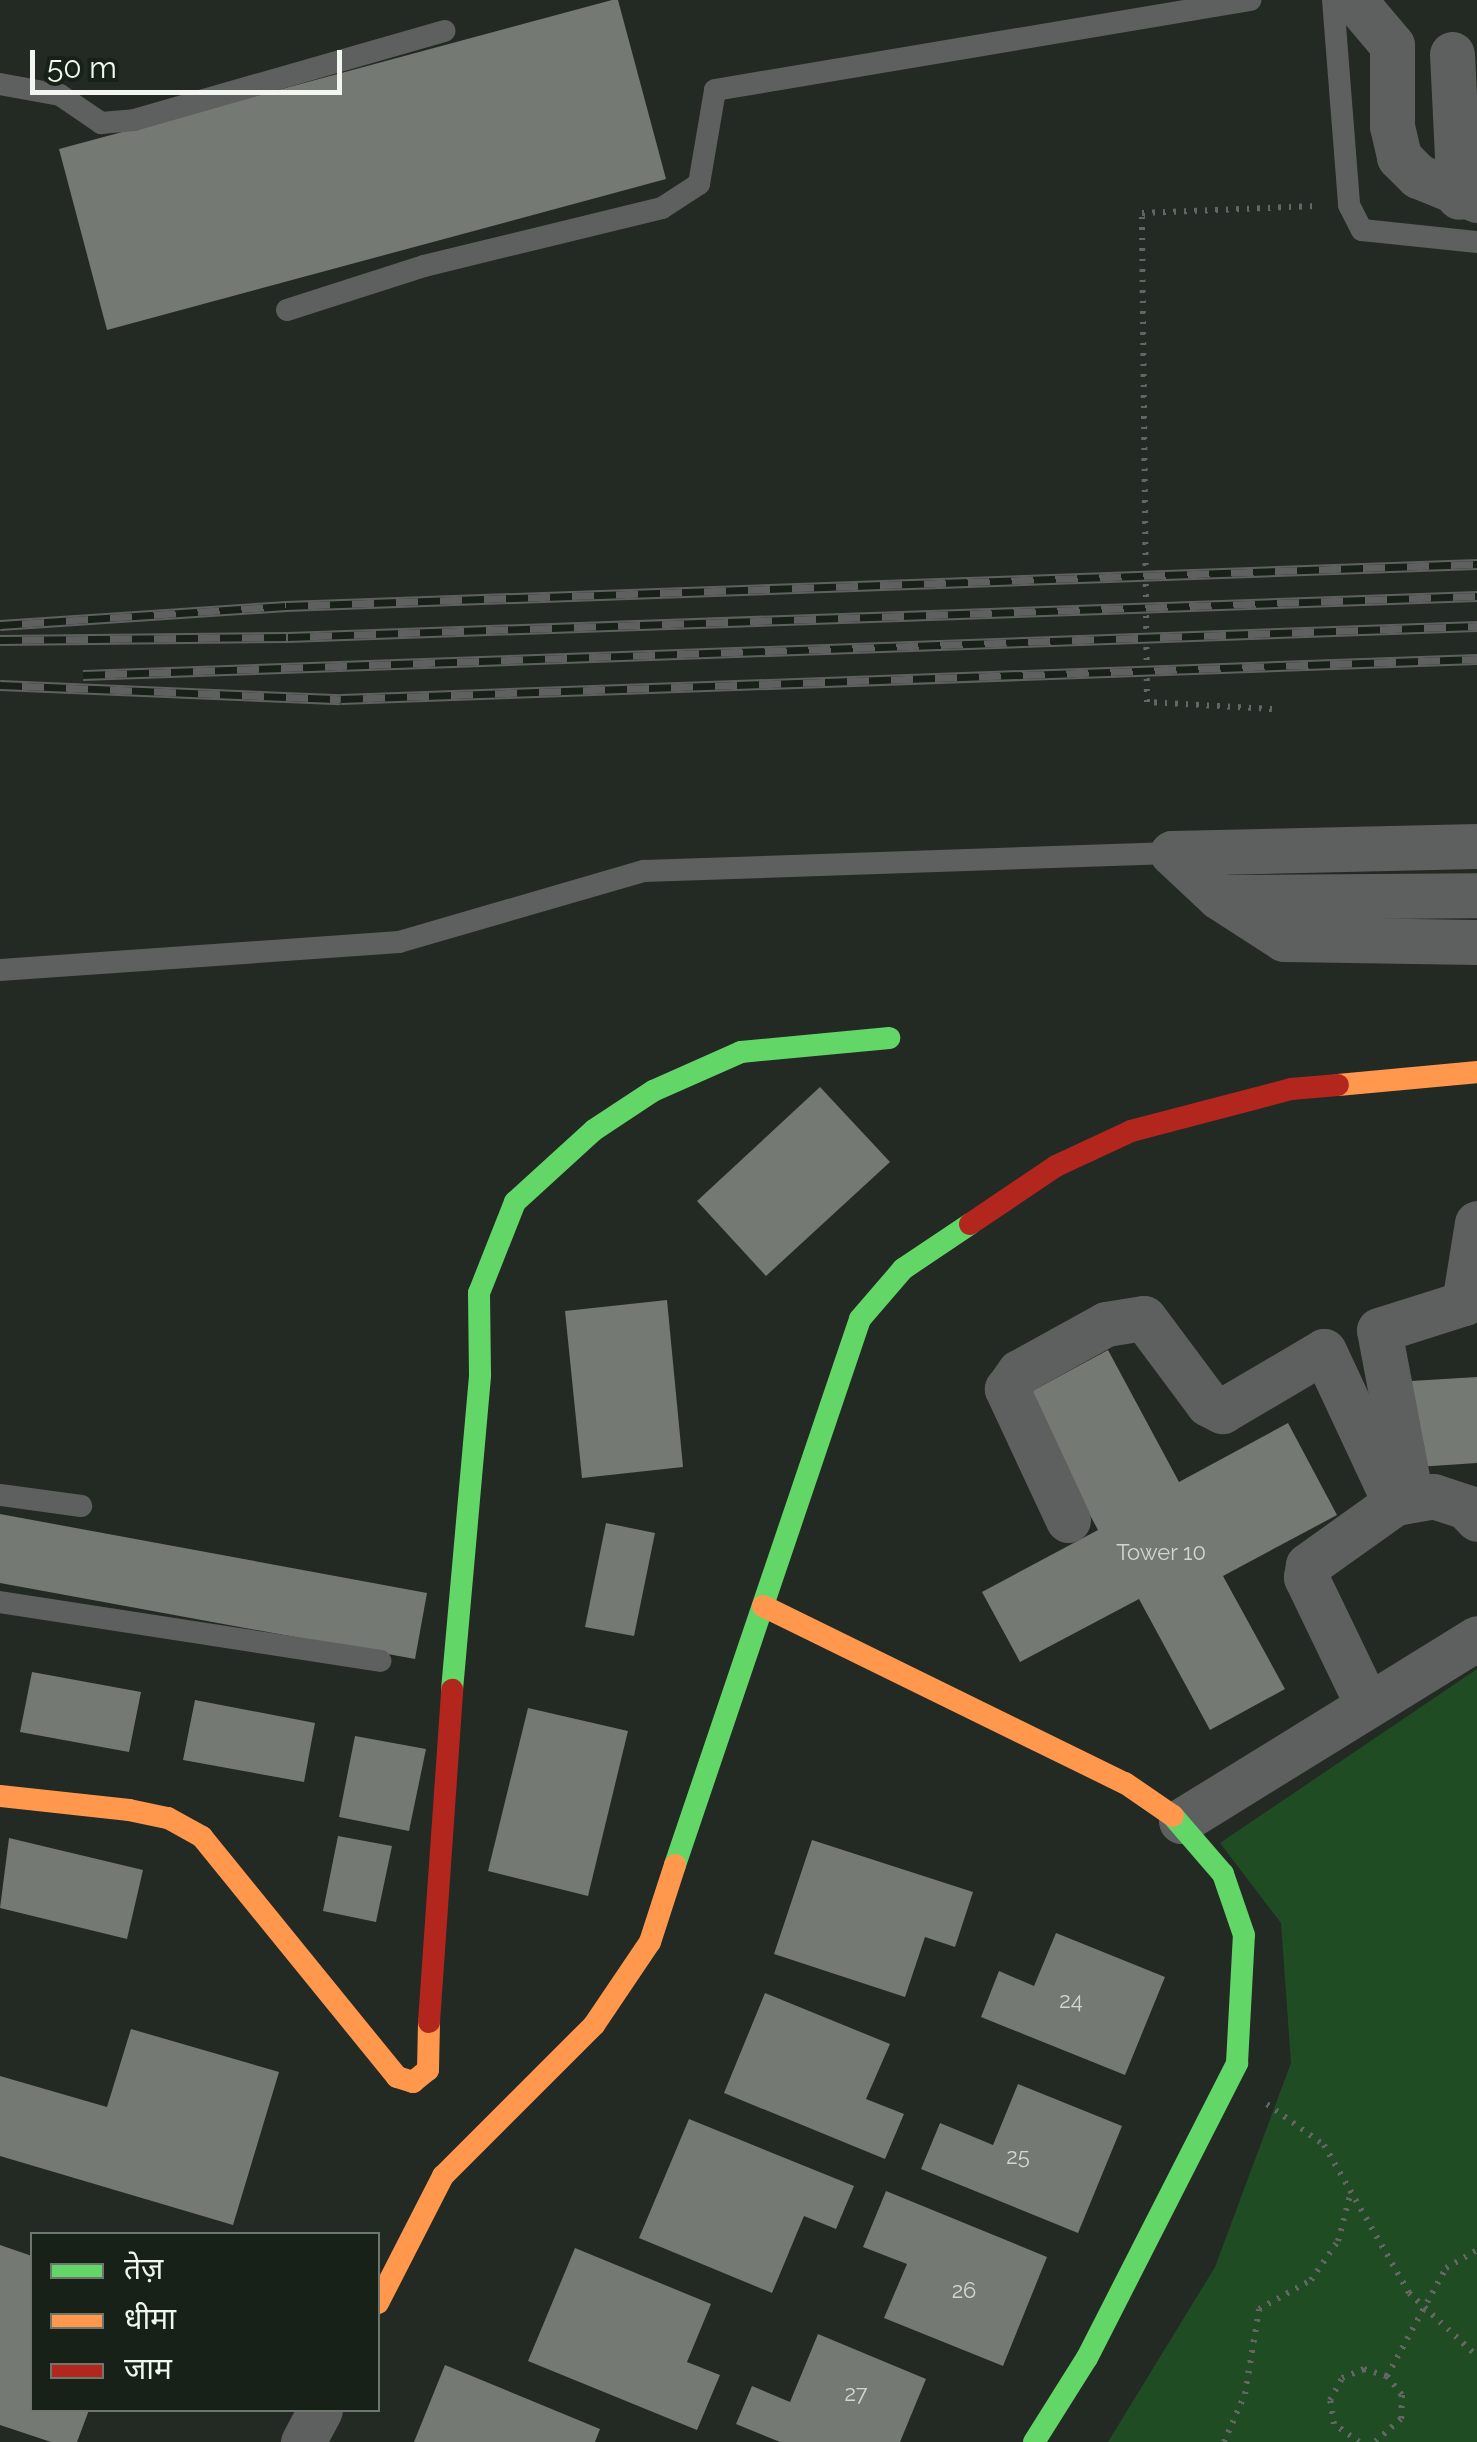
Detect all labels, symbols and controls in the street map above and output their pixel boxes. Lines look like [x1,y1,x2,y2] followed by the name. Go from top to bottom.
[35,30,348,92] scale bar
[47,50,117,85] text: 50 m
[1116,1540,1206,1566] house number: Tower 10
[1059,1988,1083,2014] house number: 24
[1006,2144,1030,2170] house number: 25
[30,2232,380,2412] legend
[124,2251,163,2286] text: तेज़
[952,2278,976,2304] house number: 26
[124,2301,176,2336] text: धीमा
[124,2351,172,2386] text: जाम
[844,2381,868,2407] house number: 27

